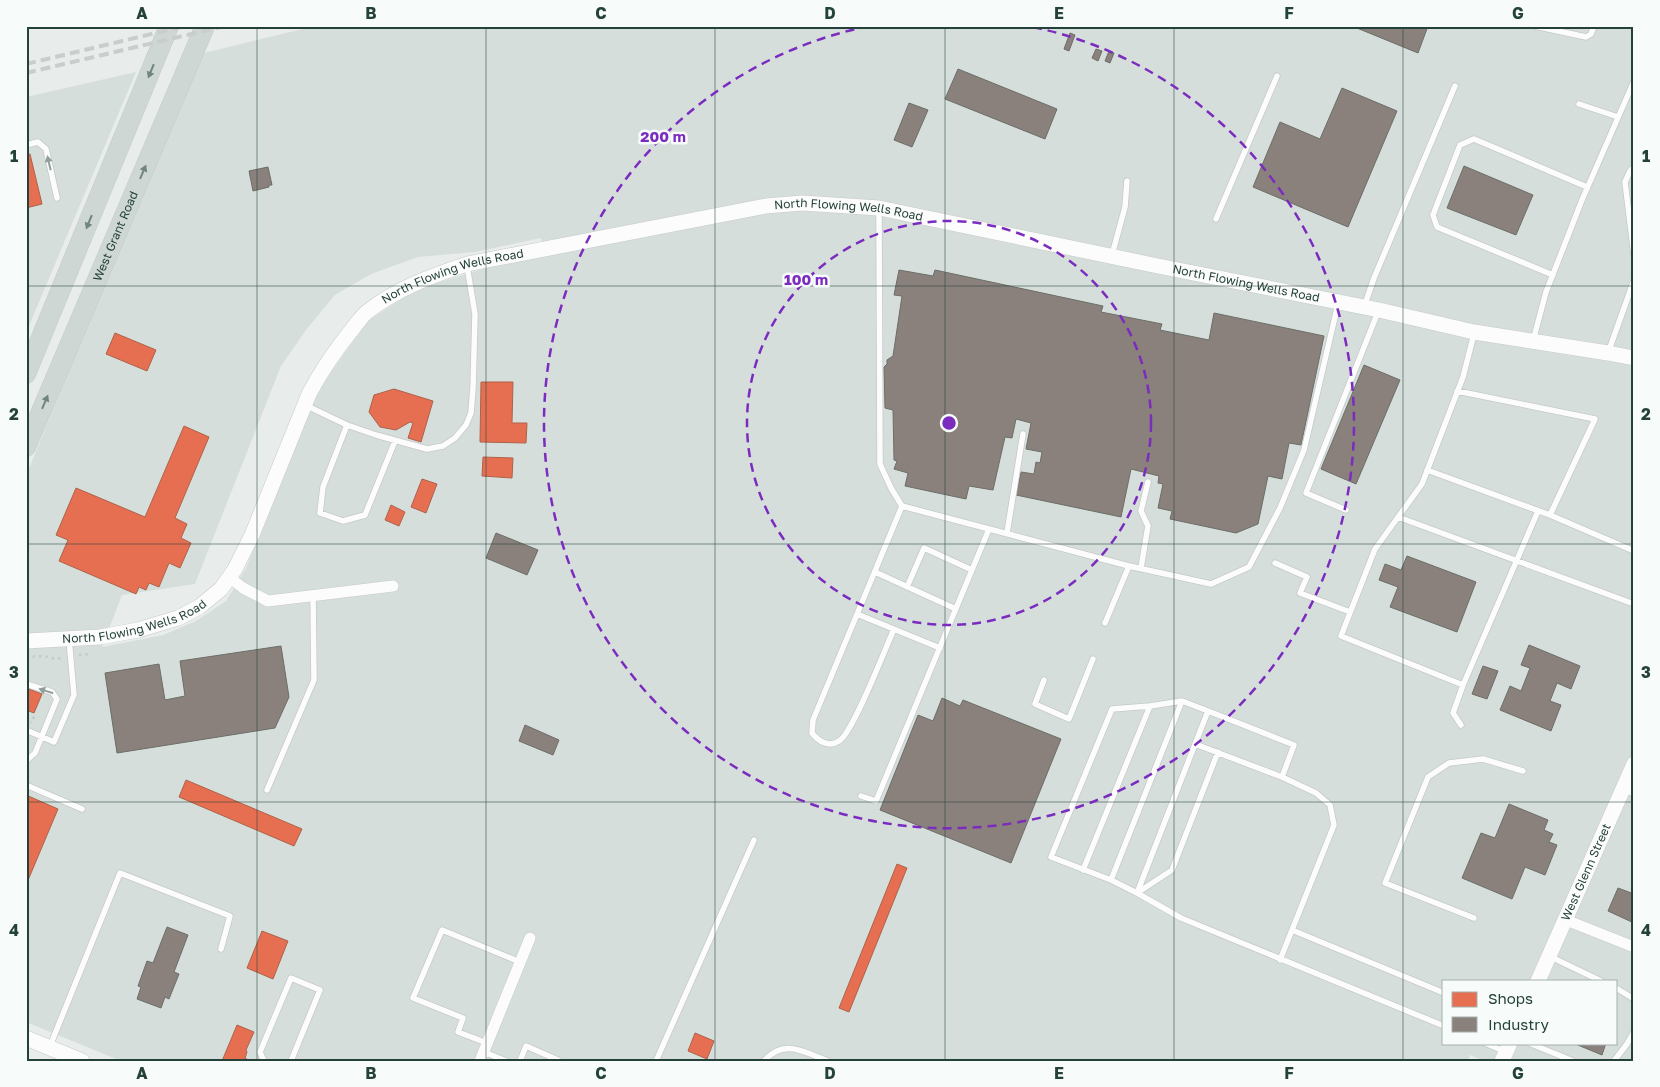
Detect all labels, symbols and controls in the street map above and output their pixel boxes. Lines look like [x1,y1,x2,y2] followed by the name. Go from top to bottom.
[136,3,148,23] text: A
[365,3,377,23] text: B
[595,3,607,23] text: C
[824,3,836,23] text: D
[1054,3,1064,23] text: E
[1284,3,1294,23] text: F
[1512,3,1524,23] text: G
[147,64,155,79] one-way arrow
[640,127,686,145] text: 200 m
[10,146,18,166] text: 1
[1642,146,1650,166] text: 1
[45,155,53,170] one-way arrow
[140,165,148,179] one-way arrow
[89,189,141,283] street label: West Grant Road
[774,195,924,224] street label: North Flowing Wells Road
[85,215,93,230] one-way arrow
[379,245,525,307] street label: North Flowing Wells Road
[1171,261,1321,305] street label: North Flowing Wells Road
[784,270,828,288] text: 100 m
[42,395,50,409] one-way arrow
[9,404,19,424] text: 2
[1641,404,1651,424] text: 2
[940,414,958,432] centre of rings
[62,596,209,646] street label: North Flowing Wells Road
[9,662,19,682] text: 3
[1641,662,1651,682] text: 3
[38,687,53,695] one-way arrow
[1558,821,1614,923] street label: West Glenn Street
[9,920,19,940] text: 4
[1641,920,1651,940] text: 4
[1442,980,1618,1044] legend
[1488,989,1533,1007] text: Shops
[1488,1015,1549,1033] text: Industry
[136,1063,148,1083] text: A
[365,1063,377,1083] text: B
[595,1063,607,1083] text: C
[824,1063,836,1083] text: D
[1054,1063,1064,1083] text: E
[1284,1063,1294,1083] text: F
[1512,1063,1524,1083] text: G

